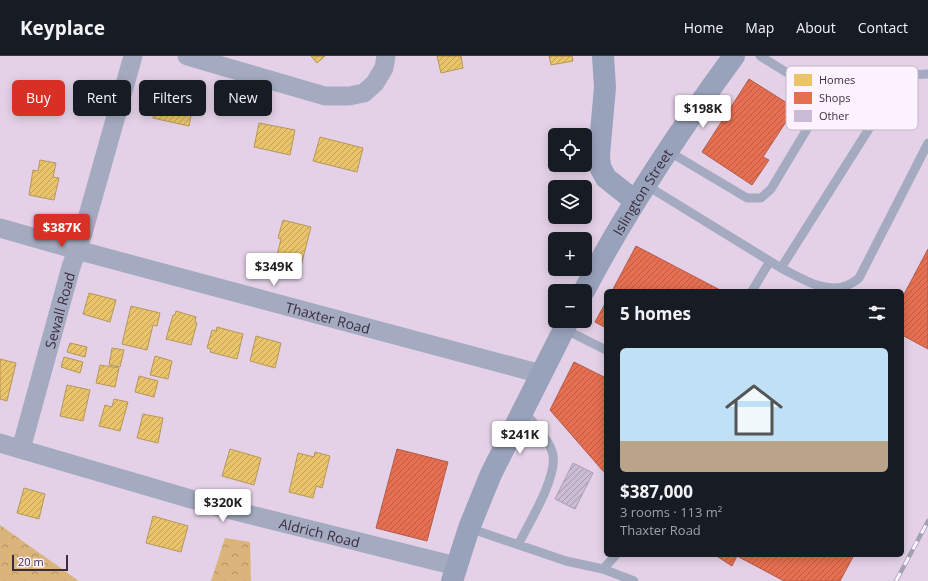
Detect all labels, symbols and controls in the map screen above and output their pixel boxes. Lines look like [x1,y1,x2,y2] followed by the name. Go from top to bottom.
[20,15,105,41] text: Keyplace
[684,18,723,37] text: Home
[745,18,774,37] text: Map
[796,18,836,37] text: About
[858,18,908,37] text: Contact
[786,66,918,130] legend
[819,72,855,87] text: Homes
[12,80,65,116] chip: Buy
[73,80,131,116] chip: Rent
[139,80,206,116] chip: Filters
[214,80,272,116] chip: New
[819,90,850,105] text: Shops
[675,95,731,129] pin: $198K
[684,99,722,117] text: $198K
[819,108,849,123] text: Other
[548,128,592,328] map controls
[548,128,592,172] button: locate
[608,145,676,238] street label: Islington Street
[548,180,592,224] button: layers
[34,214,90,248] pin: $387K
[43,218,81,236] text: $387K
[548,232,592,276] button: +
[246,253,302,287] pin: $349K
[255,257,293,275] text: $349K
[40,270,79,350] street label: Sewall Road
[548,284,592,328] button: −
[284,297,373,338] street label: Thaxter Road
[620,302,691,325] text: 5 homes
[866,302,888,324] icon: filters
[718,374,790,446] icon: home
[492,421,548,455] pin: $241K
[501,425,539,443] text: $241K
[620,480,693,503] text: $387,000
[195,489,251,523] pin: $320K
[204,493,242,511] text: $320K
[620,503,722,521] text: 3 rooms · 113 m²
[277,513,362,551] street label: Aldrich Road
[620,521,701,539] text: Thaxter Road
[12,553,68,572] scale bar
[18,554,44,569] text: 20 m

